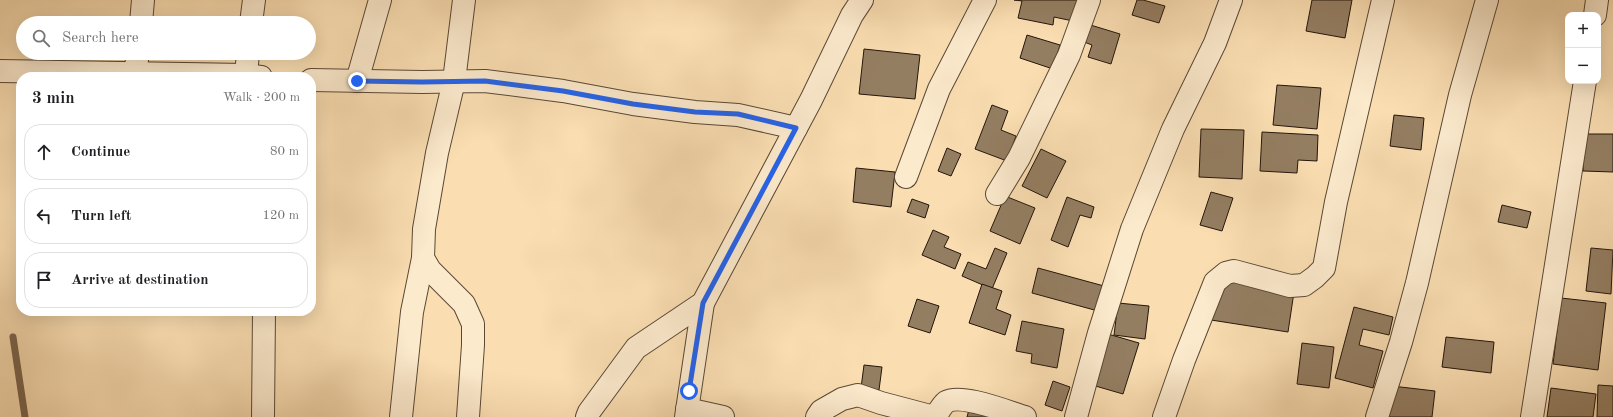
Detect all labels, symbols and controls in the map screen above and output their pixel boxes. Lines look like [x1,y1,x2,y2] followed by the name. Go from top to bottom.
[1565,12,1601,84] map controls
[1565,12,1601,48] button: +
[16,16,316,60] search box
[30,27,52,49] icon: search
[62,31,139,46] text: Search here
[1565,48,1601,84] button: −
[348,72,366,90] route end
[32,90,75,107] text: 3 min
[223,91,300,104] text: Walk · 200 m
[33,141,55,163] icon: ahead
[71,145,130,160] text: Continue
[270,145,299,158] text: 80 m
[33,205,55,227] icon: left
[71,209,131,224] text: Turn left
[262,209,299,222] text: 120 m
[33,269,55,291] icon: arrive
[71,273,209,288] text: Arrive at destination
[680,382,698,400] route start

